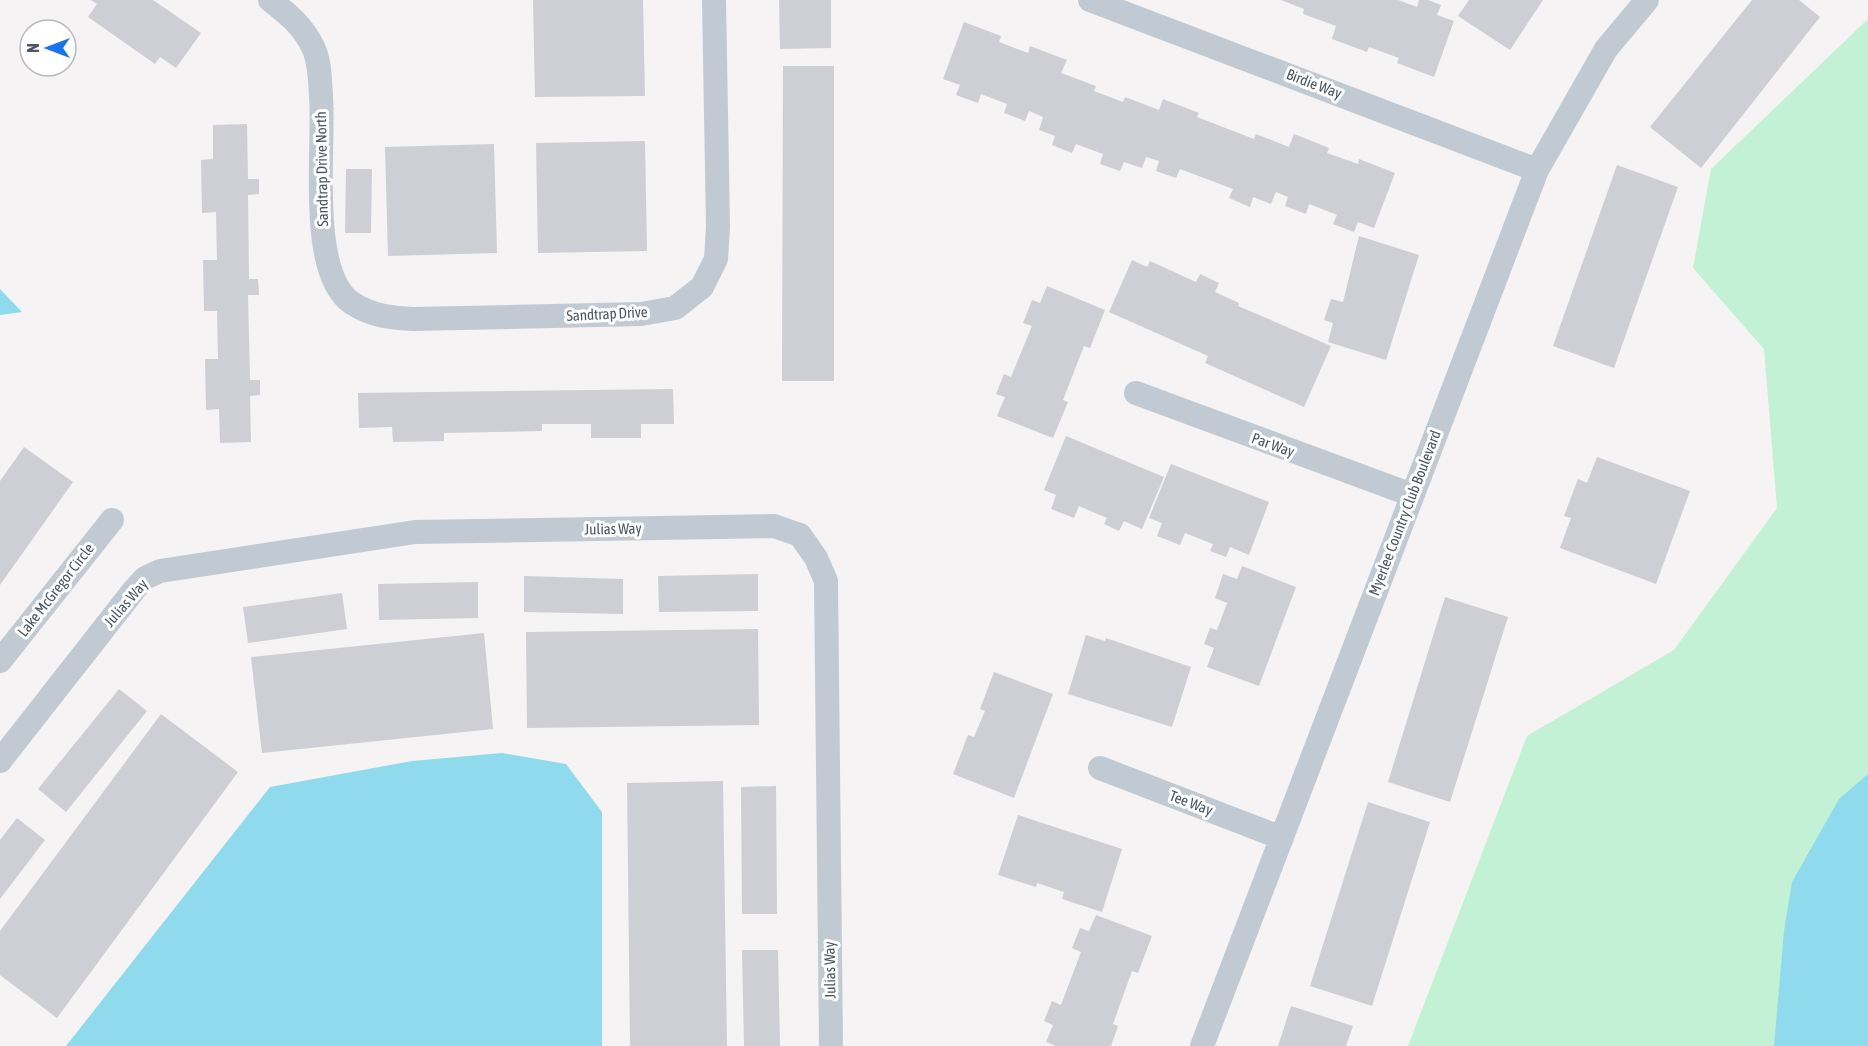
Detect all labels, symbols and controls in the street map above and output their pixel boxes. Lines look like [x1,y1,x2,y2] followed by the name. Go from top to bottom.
[18,18,78,78] north arrow
[24,43,42,53] text: N
[1284,65,1344,102] street label: Birdie Way
[312,111,331,227] street label: Sandtrap Drive North
[566,303,648,324] street label: Sandtrap Drive
[1365,428,1444,598] street label: Myerlee Country Club Boulevard
[1250,429,1297,460] street label: Par Way
[584,520,642,537] street label: Julias Way
[14,540,97,640] street label: Lake McGregor Circle
[100,575,151,630] street label: Julias Way
[1167,787,1215,819] street label: Tee Way
[821,941,838,999] street label: Julias Way

